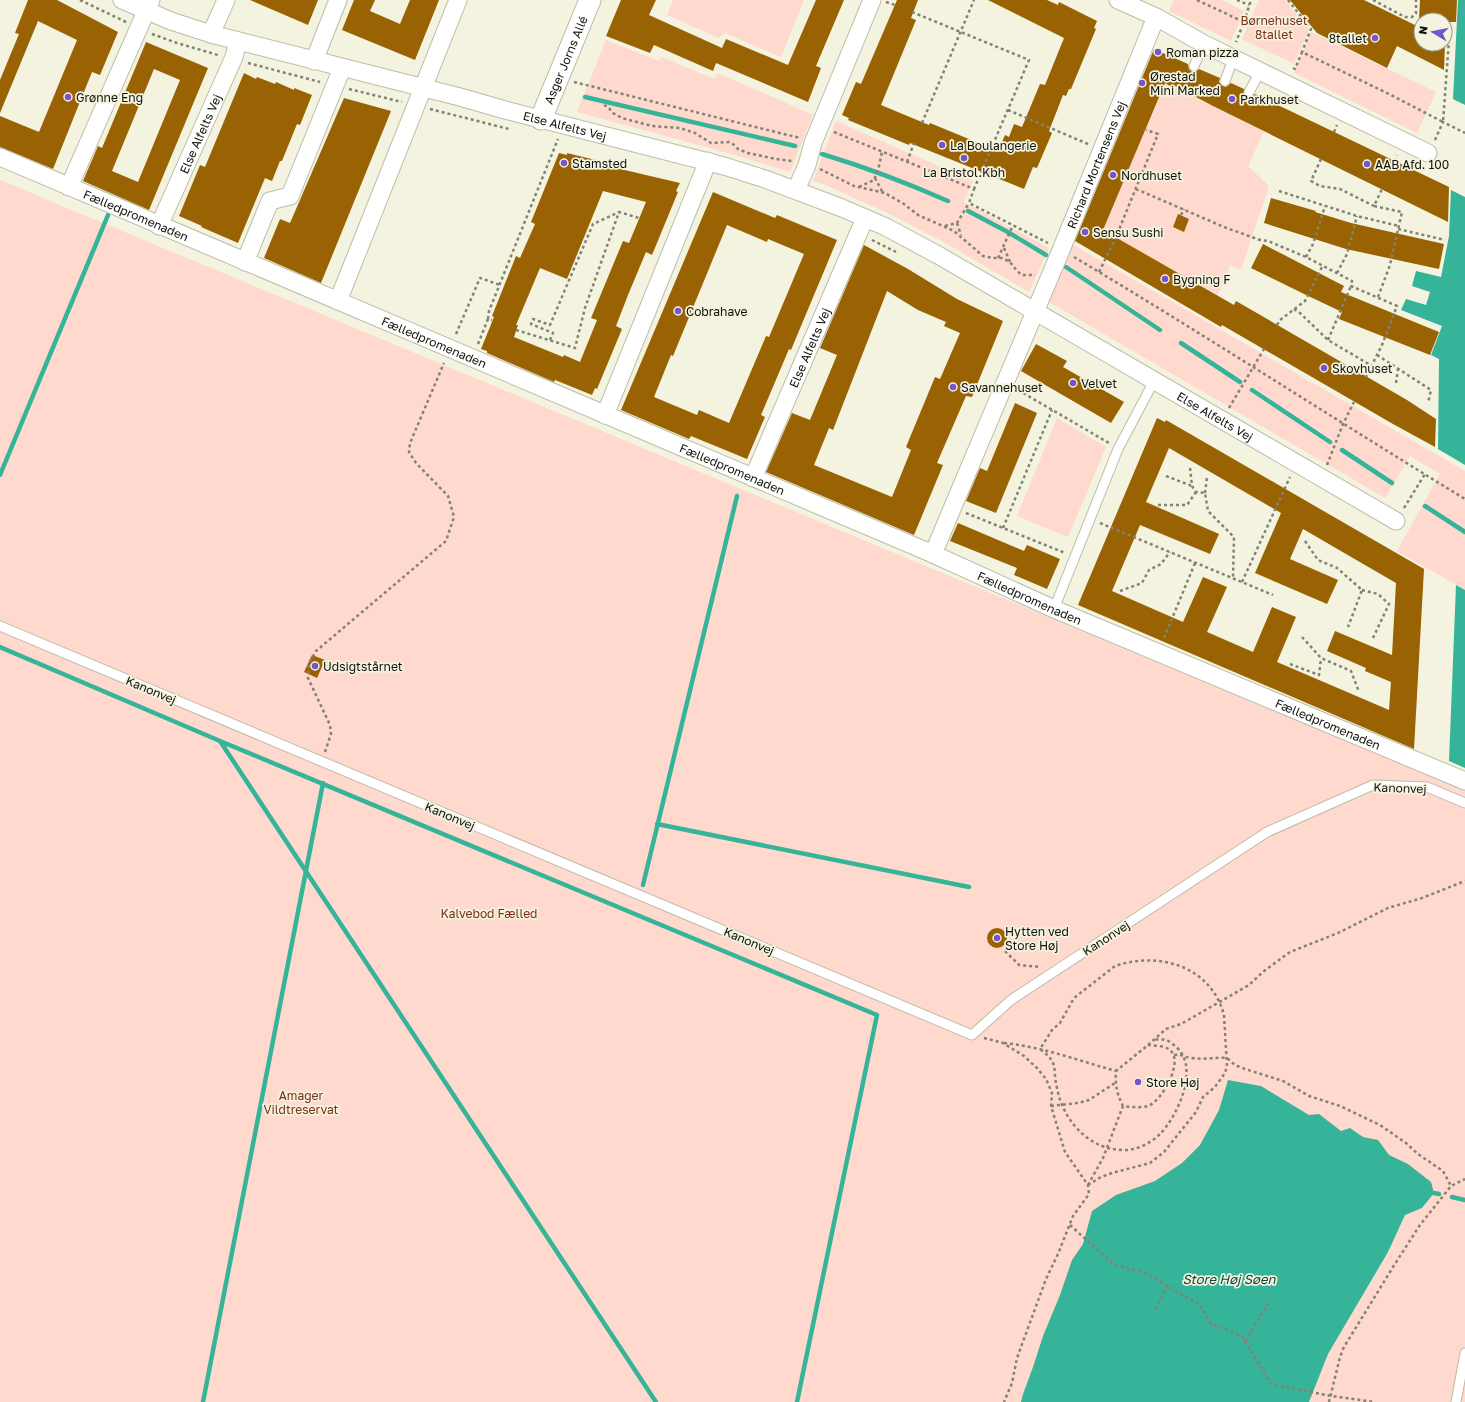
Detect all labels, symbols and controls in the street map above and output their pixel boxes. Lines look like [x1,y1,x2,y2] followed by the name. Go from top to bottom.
[1413,12,1453,52] north arrow
[541,13,590,106] street label: Asger Jorns Allé
[1240,13,1308,42] park label: Børnehuset 8tallet
[1416,25,1430,35] text: N
[1329,31,1367,46] place label: 8tallet
[1370,33,1380,43] marker: 8tallet
[1166,45,1239,60] place label: Roman pizza
[1153,47,1163,57] marker: Roman pizza
[1150,69,1220,98] place label: Ørestad Mini Marked
[1137,78,1147,88] marker: Ørestad Mini Marked
[76,90,143,105] place label: Grønne Eng
[63,92,73,102] marker: Grønne Eng
[176,92,224,176] street label: Else Alfelts Vej
[1240,92,1299,107] place label: Parkhuset
[1227,94,1237,104] marker: Parkhuset
[1063,99,1128,231] street label: Richard Mortensens Vej
[522,107,608,143] street label: Else Alfelts Vej
[950,138,1036,153] place label: La Boulangerie
[937,140,947,150] marker: La Boulangerie
[959,153,969,163] marker: La Bristol.Kbh
[572,156,627,171] place label: Stamsted
[1375,157,1449,172] place label: AAB Afd. 100
[559,158,569,168] marker: Stamsted
[1362,159,1372,169] marker: AAB Afd. 100
[923,165,1005,180] place label: La Bristol.Kbh
[1121,168,1182,183] place label: Nordhuset
[1108,170,1118,180] marker: Nordhuset
[81,186,191,244] street label: Fælledpromenaden
[1093,225,1164,240] place label: Sensu Sushi
[1080,227,1090,237] marker: Sensu Sushi
[1173,272,1230,287] place label: Bygning F
[1160,274,1170,284] marker: Bygning F
[686,304,747,319] place label: Cobrahave
[785,305,833,390] street label: Else Alfelts Vej
[673,306,683,316] marker: Cobrahave
[380,313,489,371] street label: Fælledpromenaden
[1332,361,1393,376] place label: Skovhuset
[1319,363,1329,373] marker: Skovhuset
[1081,376,1117,391] place label: Velvet
[1068,378,1078,388] marker: Velvet
[961,380,1043,395] place label: Savannehuset
[948,382,958,392] marker: Savannehuset
[1175,388,1256,444] street label: Else Alfelts Vej
[678,440,787,498] street label: Fælledpromenaden
[975,568,1084,627] street label: Fælledpromenaden
[323,659,403,674] place label: Udsigtstårnet
[310,661,320,671] marker: Udsigtstårnet
[124,673,178,707] street label: Kanonvej
[1273,695,1383,752] street label: Fælledpromenaden
[1373,780,1427,796] street label: Kanonvej
[423,799,477,833] street label: Kanonvej
[441,906,537,921] park label: Kalvebod Fælled
[1080,917,1132,959] street label: Kanonvej
[722,924,776,958] street label: Kanonvej
[1005,924,1069,953] place label: Hytten ved Store Høj
[992,933,1002,943] marker: Hytten ved Store Høj
[1146,1075,1200,1090] place label: Store Høj
[1133,1077,1143,1087] marker: Store Høj
[264,1088,339,1117] park label: Amager Vildtreservat
[1183,1271,1276,1287] water label: Store Høj Søen

